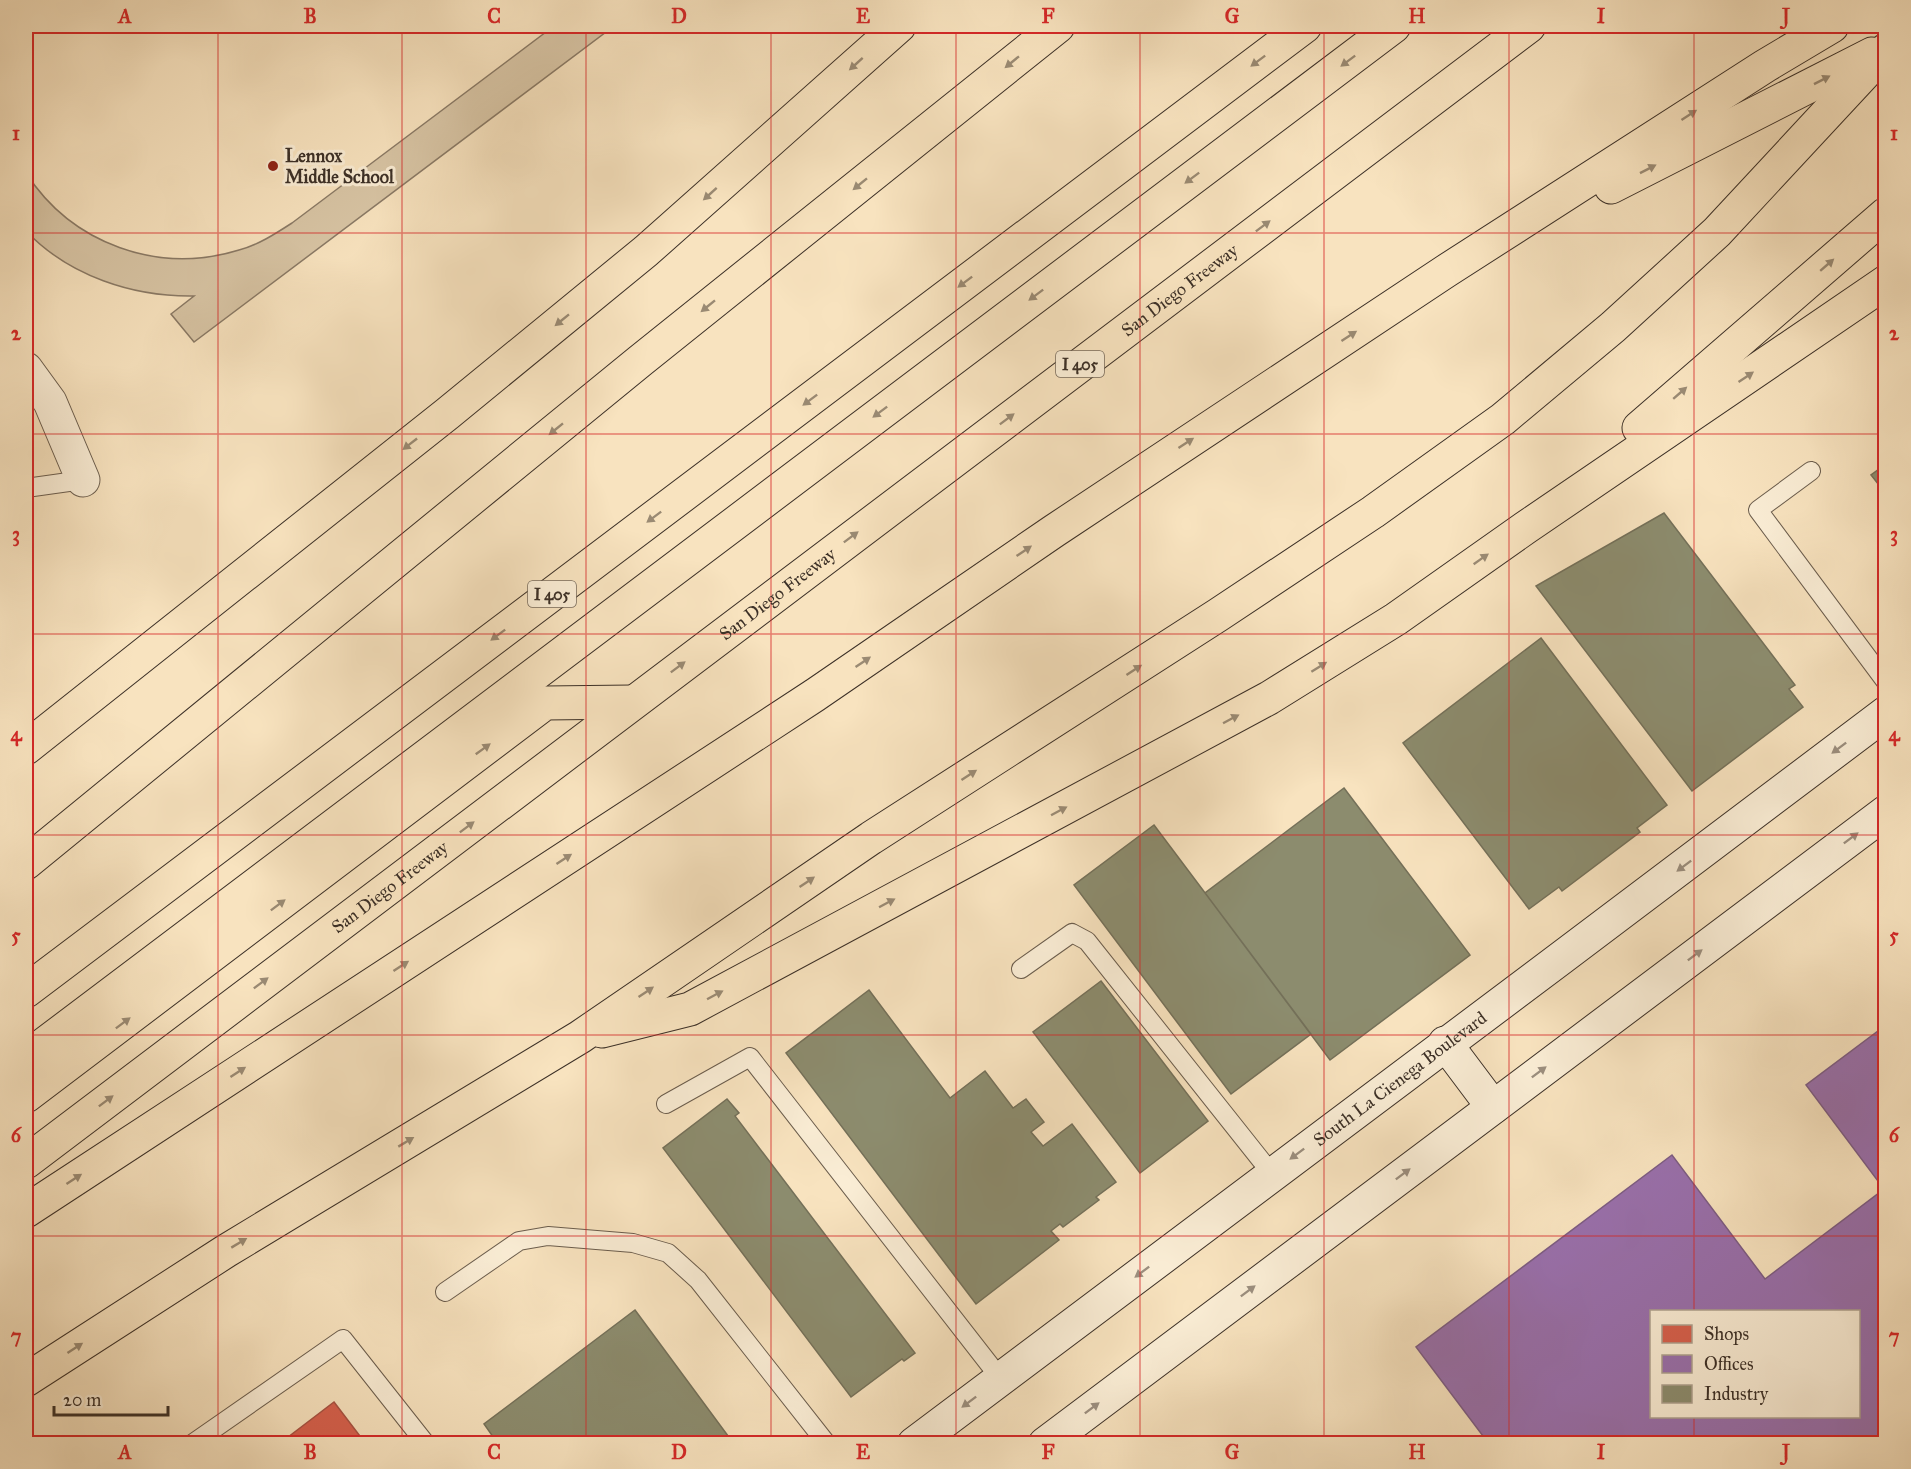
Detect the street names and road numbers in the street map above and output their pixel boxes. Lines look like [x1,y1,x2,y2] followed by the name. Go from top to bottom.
[1117,239,1243,341] street label: San Diego Freeway
[1056,351,1104,377] road number: I 405
[715,543,841,645] street label: San Diego Freeway
[528,581,576,607] road number: I 405
[327,836,453,938] street label: San Diego Freeway
[1309,1007,1491,1151] street label: South La Cienega Boulevard

